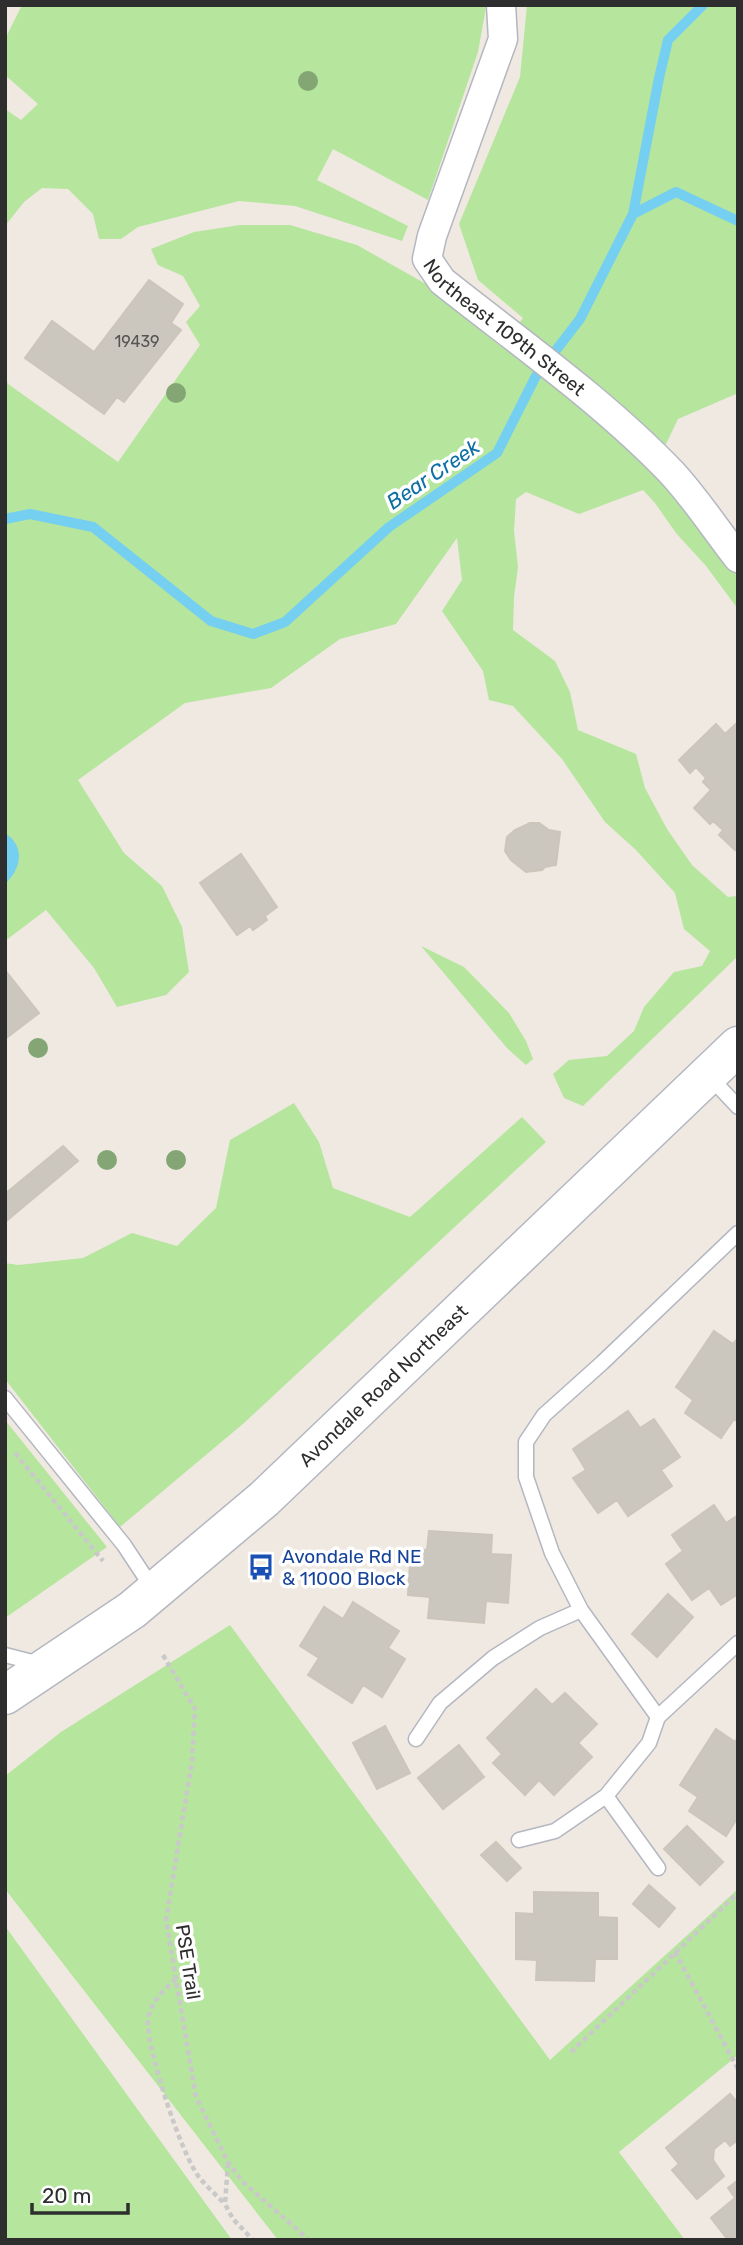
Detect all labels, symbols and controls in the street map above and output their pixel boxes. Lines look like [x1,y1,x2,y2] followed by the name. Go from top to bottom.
[419,254,591,401] street label: Northeast 109th Street
[114,332,160,351] house number: 19439
[382,433,485,514] water label: Bear Creek
[294,1299,473,1471] street label: Avondale Road Northeast
[282,1545,421,1590] place label: Avondale Rd NE & 11000 Block
[246,1552,276,1582] bus stop icon: Avondale Rd NE & 11000 Block
[171,1923,205,2001] street label: PSE Trail
[32,2172,128,2216] scale bar
[42,2183,91,2208] text: 20 m

